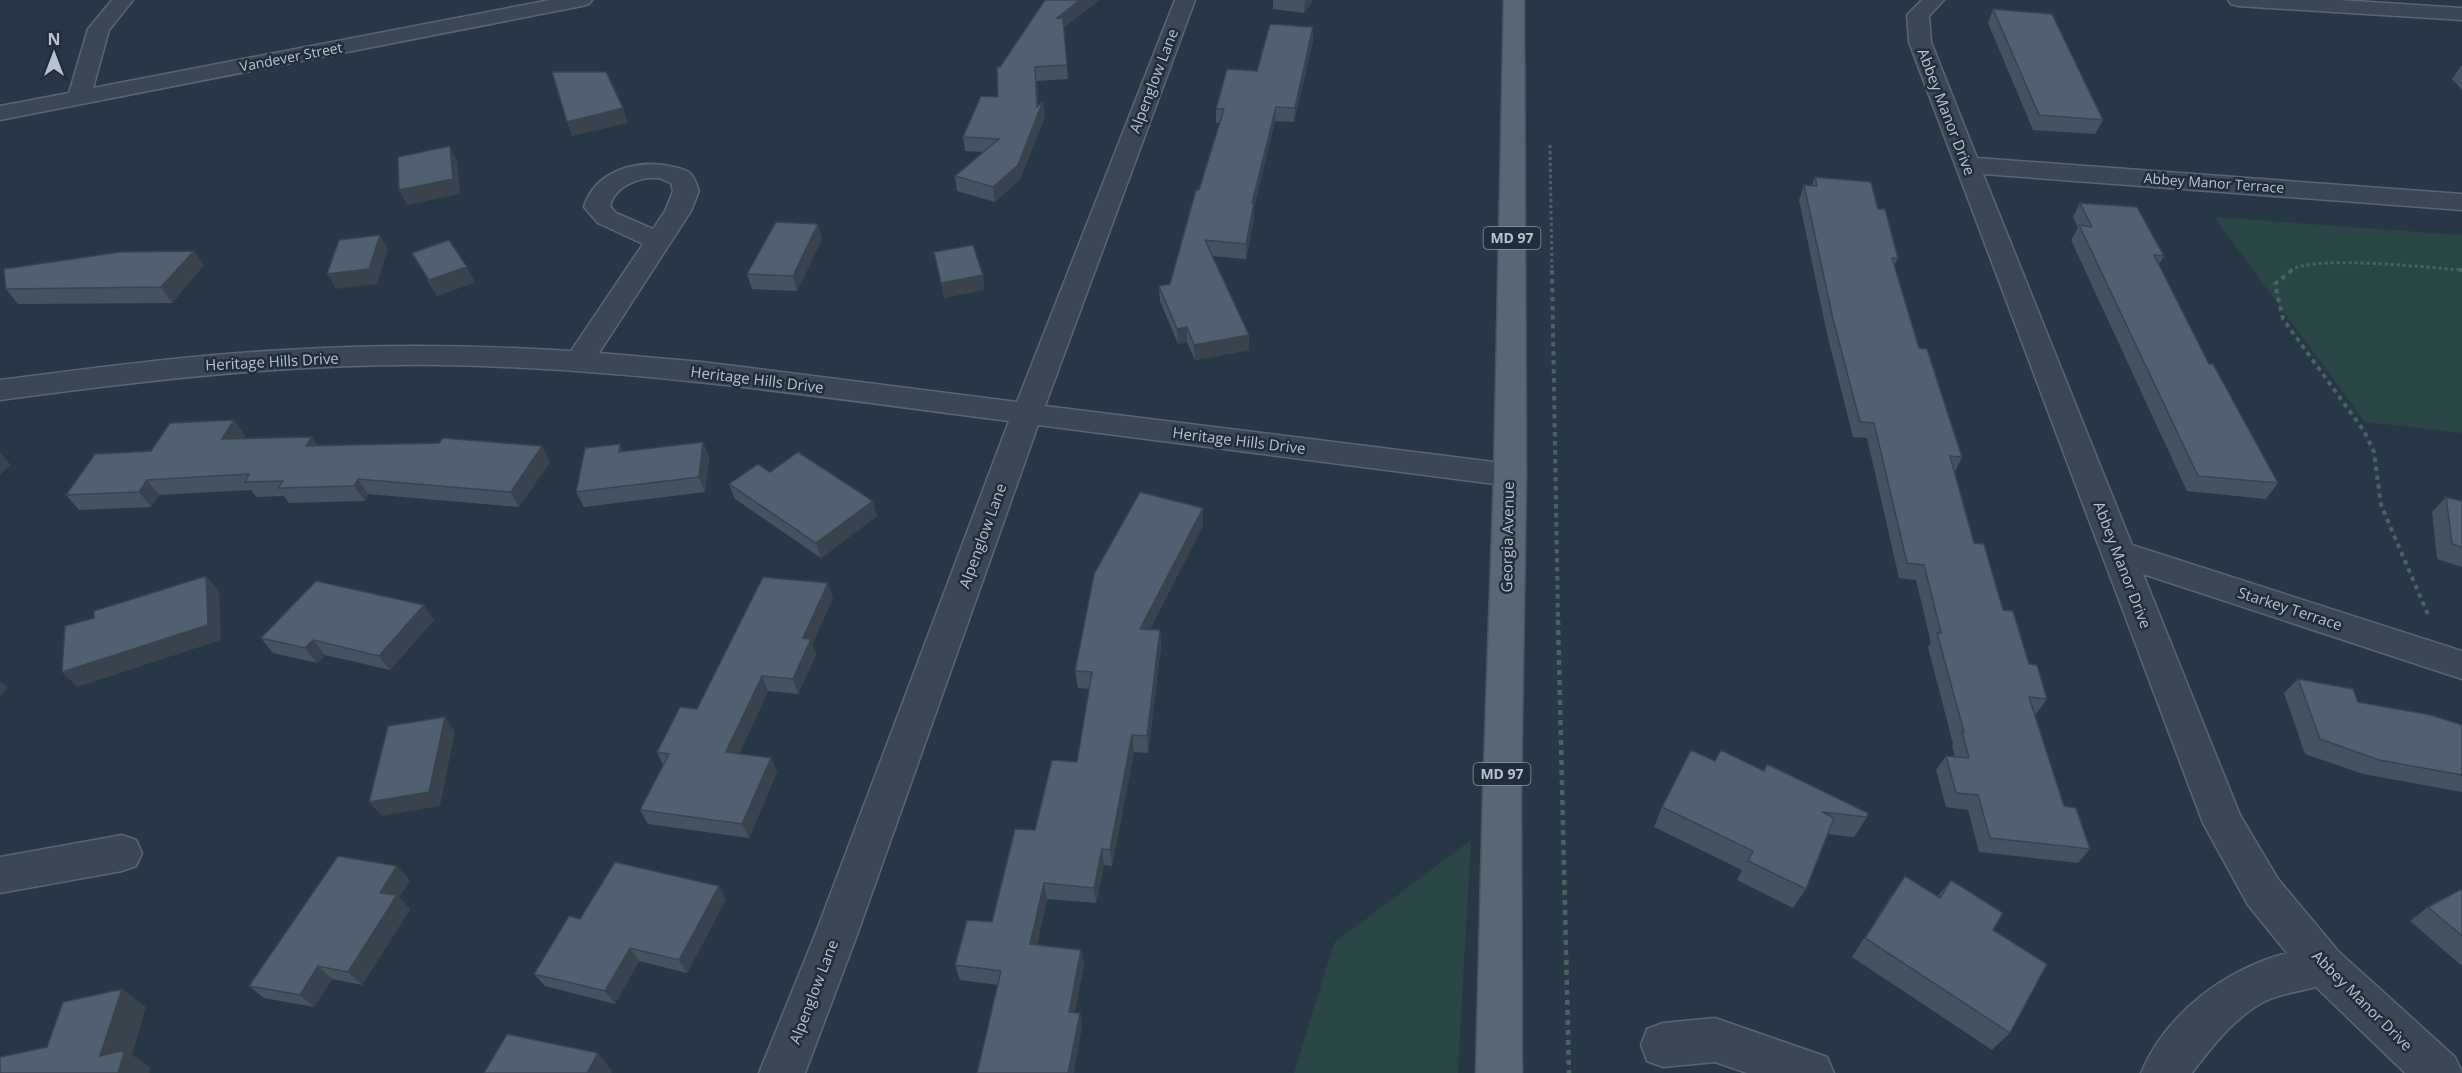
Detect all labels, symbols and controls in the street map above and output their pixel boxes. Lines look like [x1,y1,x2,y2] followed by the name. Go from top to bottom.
[24,24,84,84] north arrow
[1124,26,1182,136] street label: Alpenglow Lane
[47,28,61,50] text: N
[238,37,344,76] street label: Vandever Street
[1914,45,1980,178] street label: Abbey Manor Drive
[2143,168,2285,197] street label: Abbey Manor Terrace
[1484,227,1540,249] road number: MD 97
[205,348,339,374] street label: Heritage Hills Drive
[690,361,825,397] street label: Heritage Hills Drive
[1172,422,1307,458] street label: Heritage Hills Drive
[954,480,1010,591] street label: Alpenglow Lane
[1496,481,1518,593] street label: Georgia Avenue
[2090,498,2156,631] street label: Abbey Manor Drive
[2236,582,2345,634] street label: Starkey Terrace
[1474,763,1530,785] road number: MD 97
[784,937,842,1047] street label: Alpenglow Lane
[2308,946,2417,1055] street label: Abbey Manor Drive

